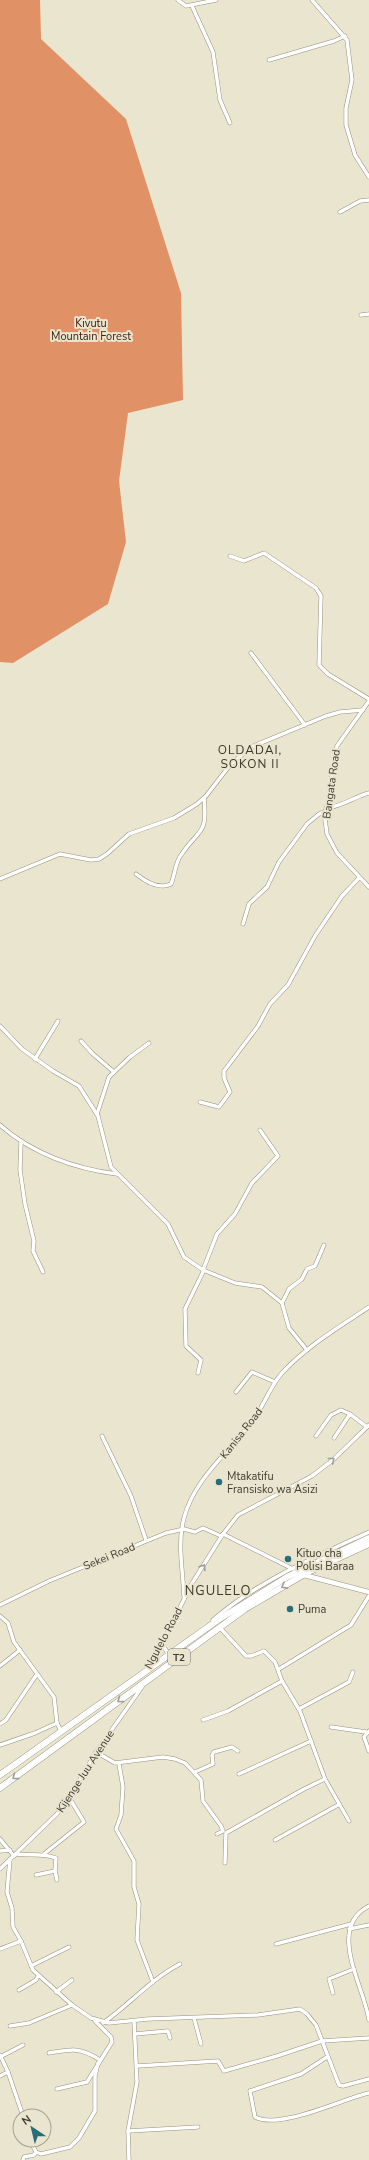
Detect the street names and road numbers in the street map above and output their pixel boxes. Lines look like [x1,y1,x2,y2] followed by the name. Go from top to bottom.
[319,748,344,820] street label: Bangata Road
[217,1405,266,1462] street label: Kanisa Road
[81,1539,137,1574] street label: Sekei Road
[141,1605,186,1672] street label: Ngulelo Road
[168,1649,190,1665] road number: T2
[53,1727,118,1815] street label: Kijenge Juu Avenue

